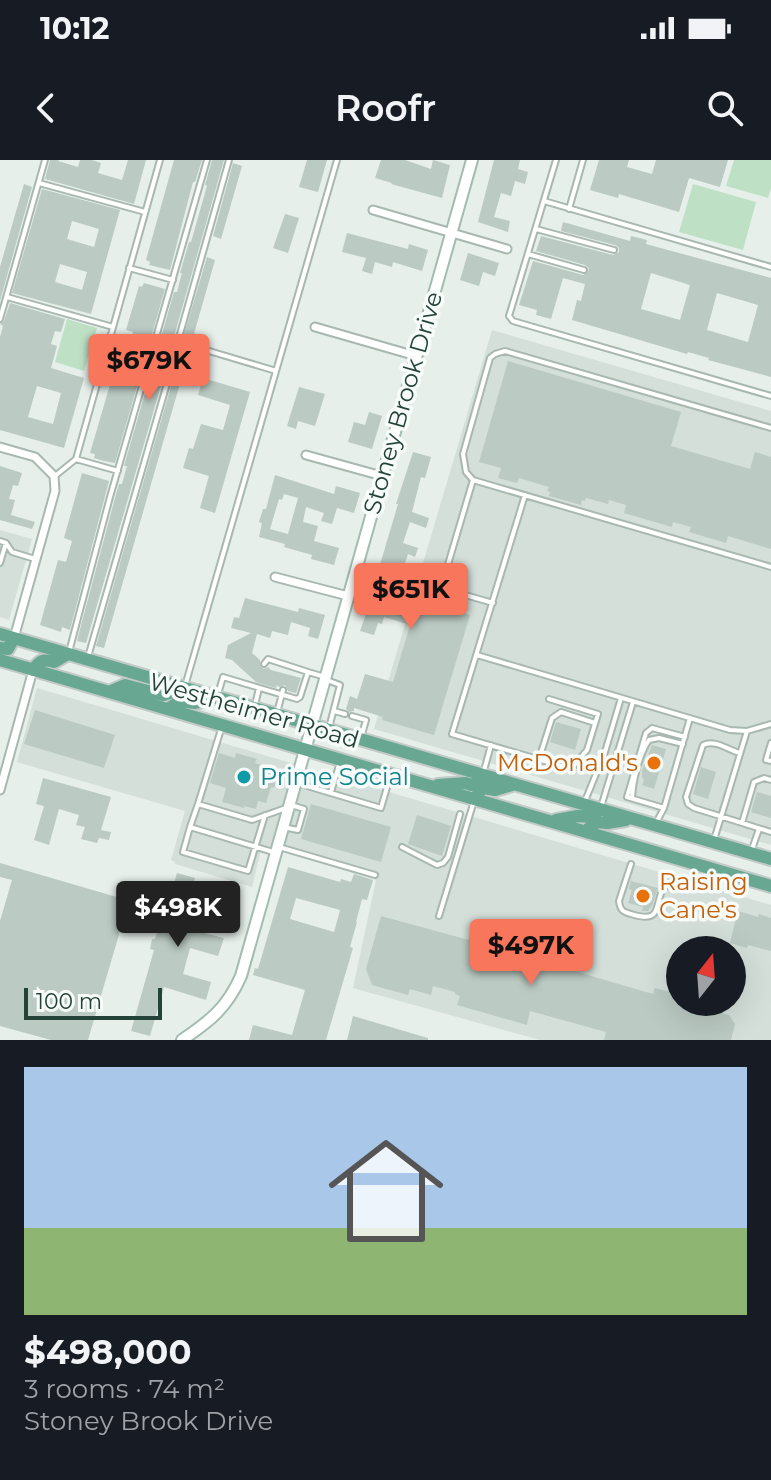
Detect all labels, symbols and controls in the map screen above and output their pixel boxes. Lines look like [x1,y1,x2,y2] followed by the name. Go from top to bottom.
[40,10,109,47] text: 10:12
[24,86,68,130] icon: back
[335,86,436,130] text: Roofr
[703,86,747,130] icon: search
[357,288,448,517] street label: Stoney Brook Drive
[93,334,205,402] pin: $679K
[107,344,191,376] text: $679K
[355,563,467,631] pin: $651K
[372,573,450,605] text: $651K
[146,667,362,754] street label: Westheimer Road
[497,748,638,777] place label: McDonald's
[645,754,663,772] marker: McDonald's
[260,762,409,791] place label: Prime Social
[235,768,253,786] marker: Prime Social
[659,867,748,924] place label: Raising Cane's
[122,881,234,949] pin: $498K
[634,887,652,905] marker: Raising Cane's
[134,891,222,923] text: $498K
[475,919,587,987] pin: $497K
[488,929,574,961] text: $497K
[666,936,746,1016] north arrow
[666,936,746,1016] map controls
[24,984,162,1020] scale bar
[36,988,102,1015] text: 100 m
[314,1119,458,1263] icon: home
[24,1331,192,1373] text: $498,000
[24,1373,225,1405] text: 3 rooms · 74 m²
[24,1405,273,1437] text: Stoney Brook Drive

